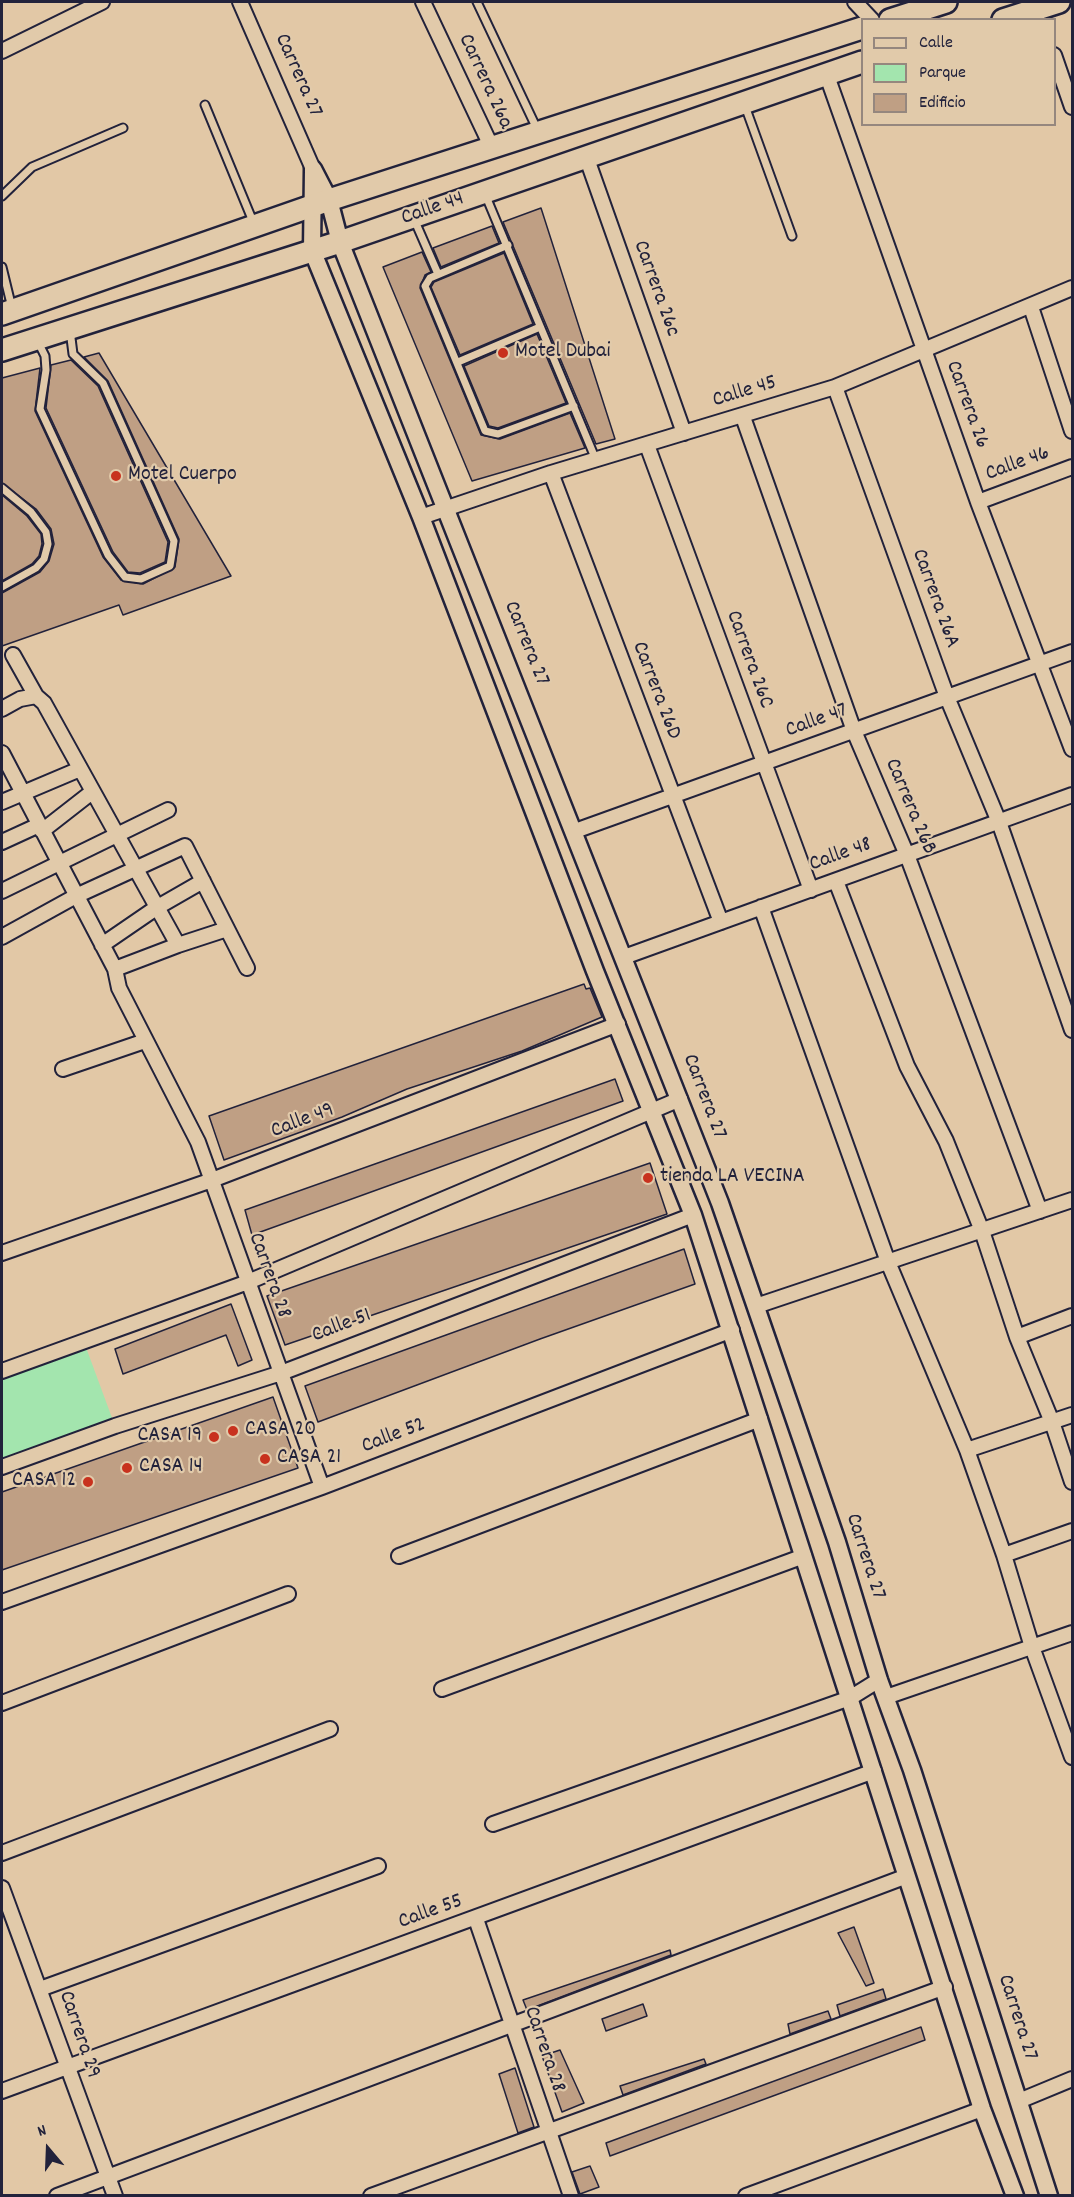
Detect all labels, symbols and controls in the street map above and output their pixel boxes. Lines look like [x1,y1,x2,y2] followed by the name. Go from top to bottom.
[861,18,1056,126] legend
[267,30,327,122] street label: Carrera 27
[451,30,517,134] street label: Carrera 26a
[919,31,953,56] text: Calle
[919,61,966,86] text: Parque
[919,91,966,116] text: Edificio
[398,187,468,233] street label: Calle 44
[626,238,684,340] street label: Carrera 26c
[515,340,610,366] place label: Motel Dubai
[496,346,510,360] marker: Motel Dubai
[938,358,994,452] street label: Carrera 26
[710,371,780,415] street label: Calle 45
[982,441,1054,489] street label: Calle 46
[128,463,237,489] place label: Motel Cuerpo
[109,469,123,483] marker: Motel Cuerpo
[904,546,964,652] street label: Carrera 26A
[496,598,554,690] street label: Carrera 27
[718,608,778,712] street label: Carrera 26C
[624,638,686,744] street label: Carrera 26D
[782,699,852,745] street label: Calle 47
[877,755,941,859] street label: Carrera 26B
[806,833,876,879] street label: Calle 48
[675,1051,731,1143] street label: Carrera 27
[268,1098,338,1146] street label: Calle 49
[660,1165,805,1191] place label: tienda LA VECINA
[641,1171,655,1185] marker: tienda LA VECINA
[240,1230,296,1322] street label: Carrera 28
[309,1304,375,1350] street label: Calle 51
[358,1413,430,1461] street label: Calle 52
[245,1418,316,1444] place label: CASA 20
[137,1424,202,1450] place label: CASA 19
[226,1424,240,1438] marker: CASA 20
[207,1430,221,1444] marker: CASA 19
[277,1446,341,1472] place label: CASA 21
[258,1452,272,1466] marker: CASA 21
[139,1455,203,1481] place label: CASA 14
[120,1461,134,1475] marker: CASA 14
[12,1469,76,1495] place label: CASA 12
[81,1475,95,1489] marker: CASA 12
[838,1511,890,1603] street label: Carrera 27
[395,1889,467,1937] street label: Calle 55
[990,1972,1042,2064] street label: Carrera 27
[51,1988,105,2082] street label: Carrera 29
[516,2004,570,2096] street label: Carrera 28
[18,2119,78,2179] north arrow
[34,2119,49,2144] text: N

